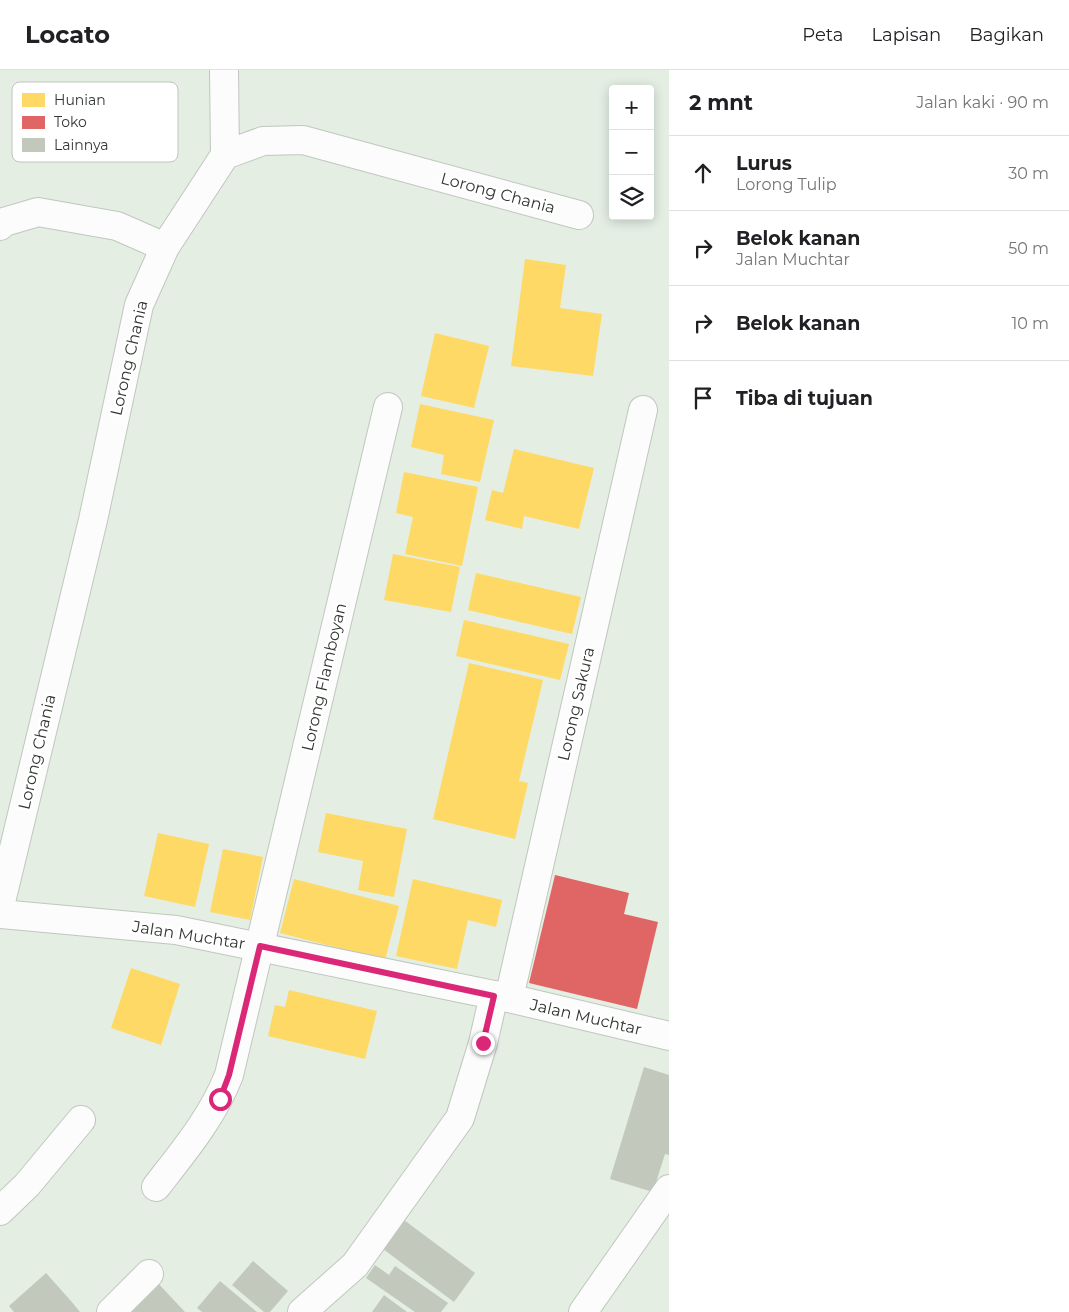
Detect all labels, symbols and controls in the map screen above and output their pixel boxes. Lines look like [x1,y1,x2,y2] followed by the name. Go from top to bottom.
[25,20,110,49] text: Locato
[802,24,843,46] text: Peta
[871,24,941,46] text: Lapisan
[969,24,1044,46] text: Bagikan
[12,82,178,162] legend
[609,85,654,220] map controls
[609,85,654,130] button: +
[689,90,753,115] text: 2 mnt
[54,91,106,109] text: Hunian
[916,93,1049,112] text: Jalan kaki · 90 m
[54,113,87,131] text: Toko
[609,130,654,175] button: −
[54,136,109,154] text: Lainnya
[736,152,792,175] text: Lurus
[689,159,717,187] icon: ahead
[1008,164,1049,183] text: 30 m
[439,169,557,217] street label: Lorong Chania
[609,175,654,220] button: layers
[736,175,837,194] text: Lorong Tulip
[736,227,860,250] text: Belok kanan
[689,234,717,262] icon: right
[1008,239,1049,258] text: 50 m
[736,250,850,269] text: Jalan Muchtar
[107,299,151,417] street label: Lorong Chania
[689,309,717,337] icon: right
[736,312,860,335] text: Belok kanan
[1011,314,1049,333] text: 10 m
[689,384,717,412] icon: arrive
[736,387,873,410] text: Tiba di tujuan
[298,601,350,753] street label: Lorong Flamboyan
[554,645,598,763] street label: Lorong Sakura
[15,693,59,811] street label: Lorong Chania
[130,917,247,953] street label: Jalan Muchtar
[527,995,644,1039] street label: Jalan Muchtar
[472,1032,495,1055] route end
[209,1088,232,1111] route start

